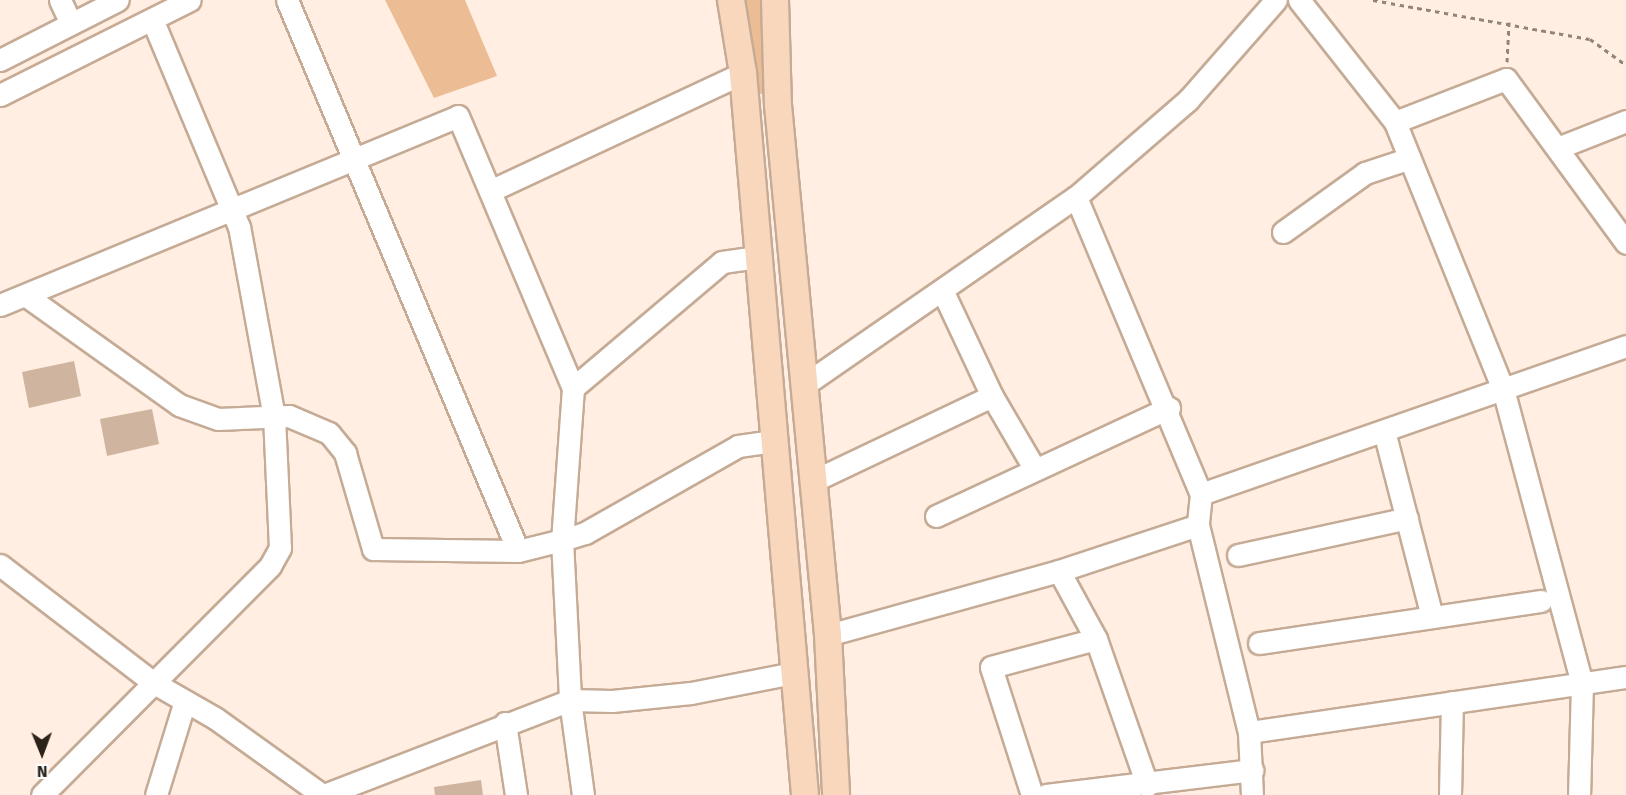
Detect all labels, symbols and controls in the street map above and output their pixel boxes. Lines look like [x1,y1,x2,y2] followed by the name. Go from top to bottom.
[12,723,72,783] north arrow
[37,762,48,781] text: N

